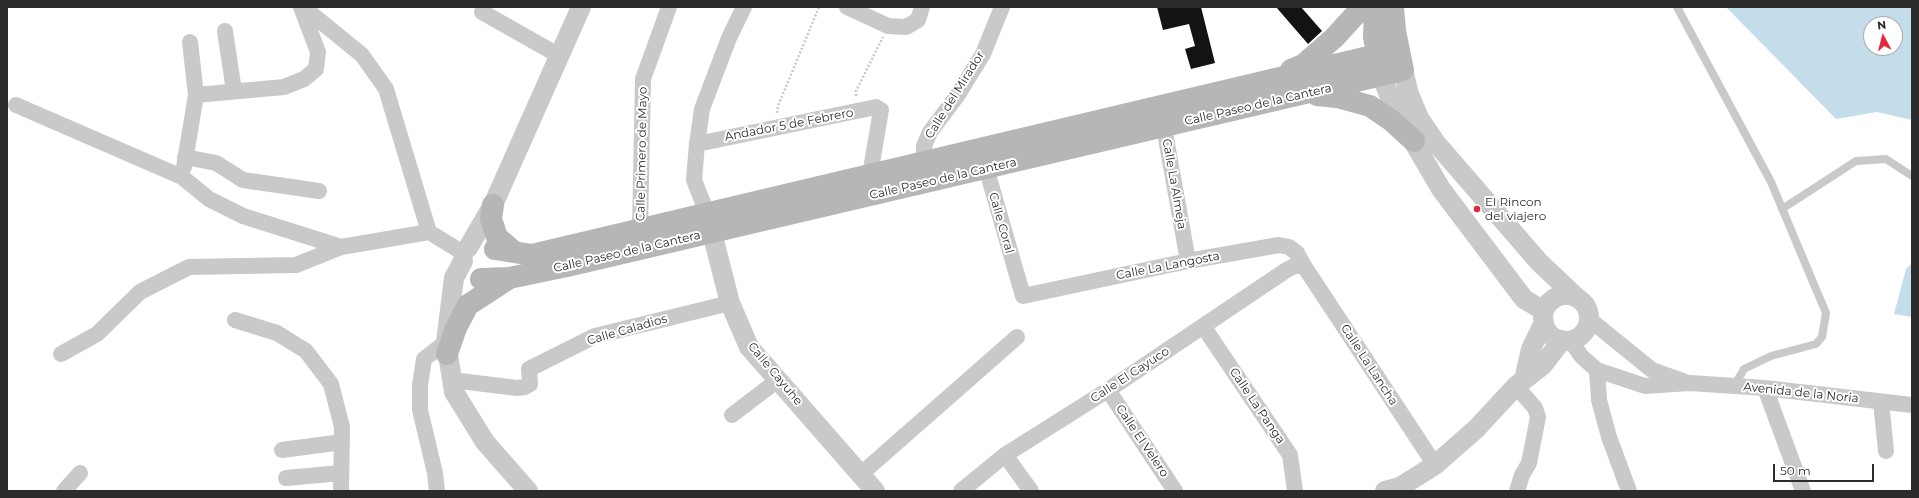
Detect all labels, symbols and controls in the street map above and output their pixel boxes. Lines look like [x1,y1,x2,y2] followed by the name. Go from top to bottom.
[1863,16,1903,56] north arrow
[1876,18,1887,33] text: N
[922,49,988,141] street label: Calle del Mirador
[1183,81,1333,129] street label: Calle Paseo de la Cantera
[634,87,650,221] street label: Calle Primero de Mayo
[723,105,855,145] street label: Andador 5 de Febrero
[1159,138,1189,230] street label: Calle La Almeja
[868,155,1018,203] street label: Calle Paseo de la Cantera
[985,191,1017,255] street label: Calle Coral
[1485,195,1546,223] place label: El Rincon del viajero
[1472,204,1482,214] marker: El Rincon del viajero
[552,228,702,276] street label: Calle Paseo de la Cantera
[1115,249,1221,283] street label: Calle La Langosta
[585,312,669,348] street label: Calle Caladios
[1337,322,1401,408] street label: Calle La Lancha
[745,340,805,408] street label: Calle Cayuhe
[1088,344,1172,406] street label: Calle El Cayuco
[1226,365,1288,447] street label: Calle La Panga
[1743,380,1859,406] street label: Avenida de la Noria
[1112,402,1172,480] street label: Calle El Velero
[1775,456,1876,482] scale bar
[1780,463,1811,478] text: 50 m

